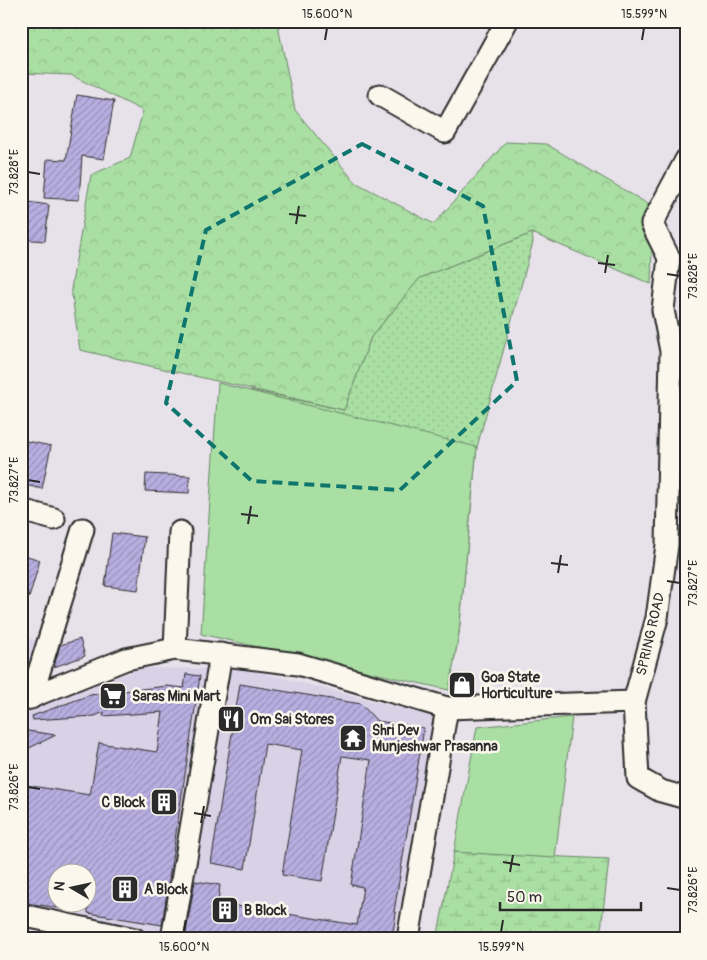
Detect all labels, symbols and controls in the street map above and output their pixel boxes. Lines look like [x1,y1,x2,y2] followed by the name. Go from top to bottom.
[302,7,352,22] text: 15.600°N
[621,7,667,22] text: 15.599°N
[7,149,22,195] text: 73.828°E
[686,253,701,299] text: 73.828°E
[7,457,22,503] text: 73.827°E
[686,560,701,606] text: 73.827°E
[633,591,668,677] street label: SPRING ROAD
[481,669,553,702] place label: Goa State Horticulture
[447,670,477,700] shop icon: Goa State Horticulture
[98,681,128,711] supermarket icon: Saras Mini Mart
[132,688,221,705] place label: Saras Mini Mart
[216,704,246,734] restaurant icon: Om Sai Stores
[250,711,335,728] place label: Om Sai Stores
[372,722,498,755] place label: Shri Dev Munjeshwar Prasanna
[338,723,368,753] temple icon: Shri Dev Munjeshwar Prasanna
[7,764,22,810] text: 73.826°E
[149,787,179,817] building icon: C Block
[102,794,145,811] place label: C Block
[48,862,98,912] north arrow
[686,867,701,913] text: 73.826°E
[110,874,140,904] building icon: A Block
[51,880,69,892] text: N
[500,880,641,912] scale bar
[144,881,188,898] place label: A Block
[507,888,542,907] text: 50 m
[210,895,240,925] building icon: B Block
[244,902,287,919] place label: B Block
[159,940,209,955] text: 15.600°N
[478,940,524,955] text: 15.599°N

